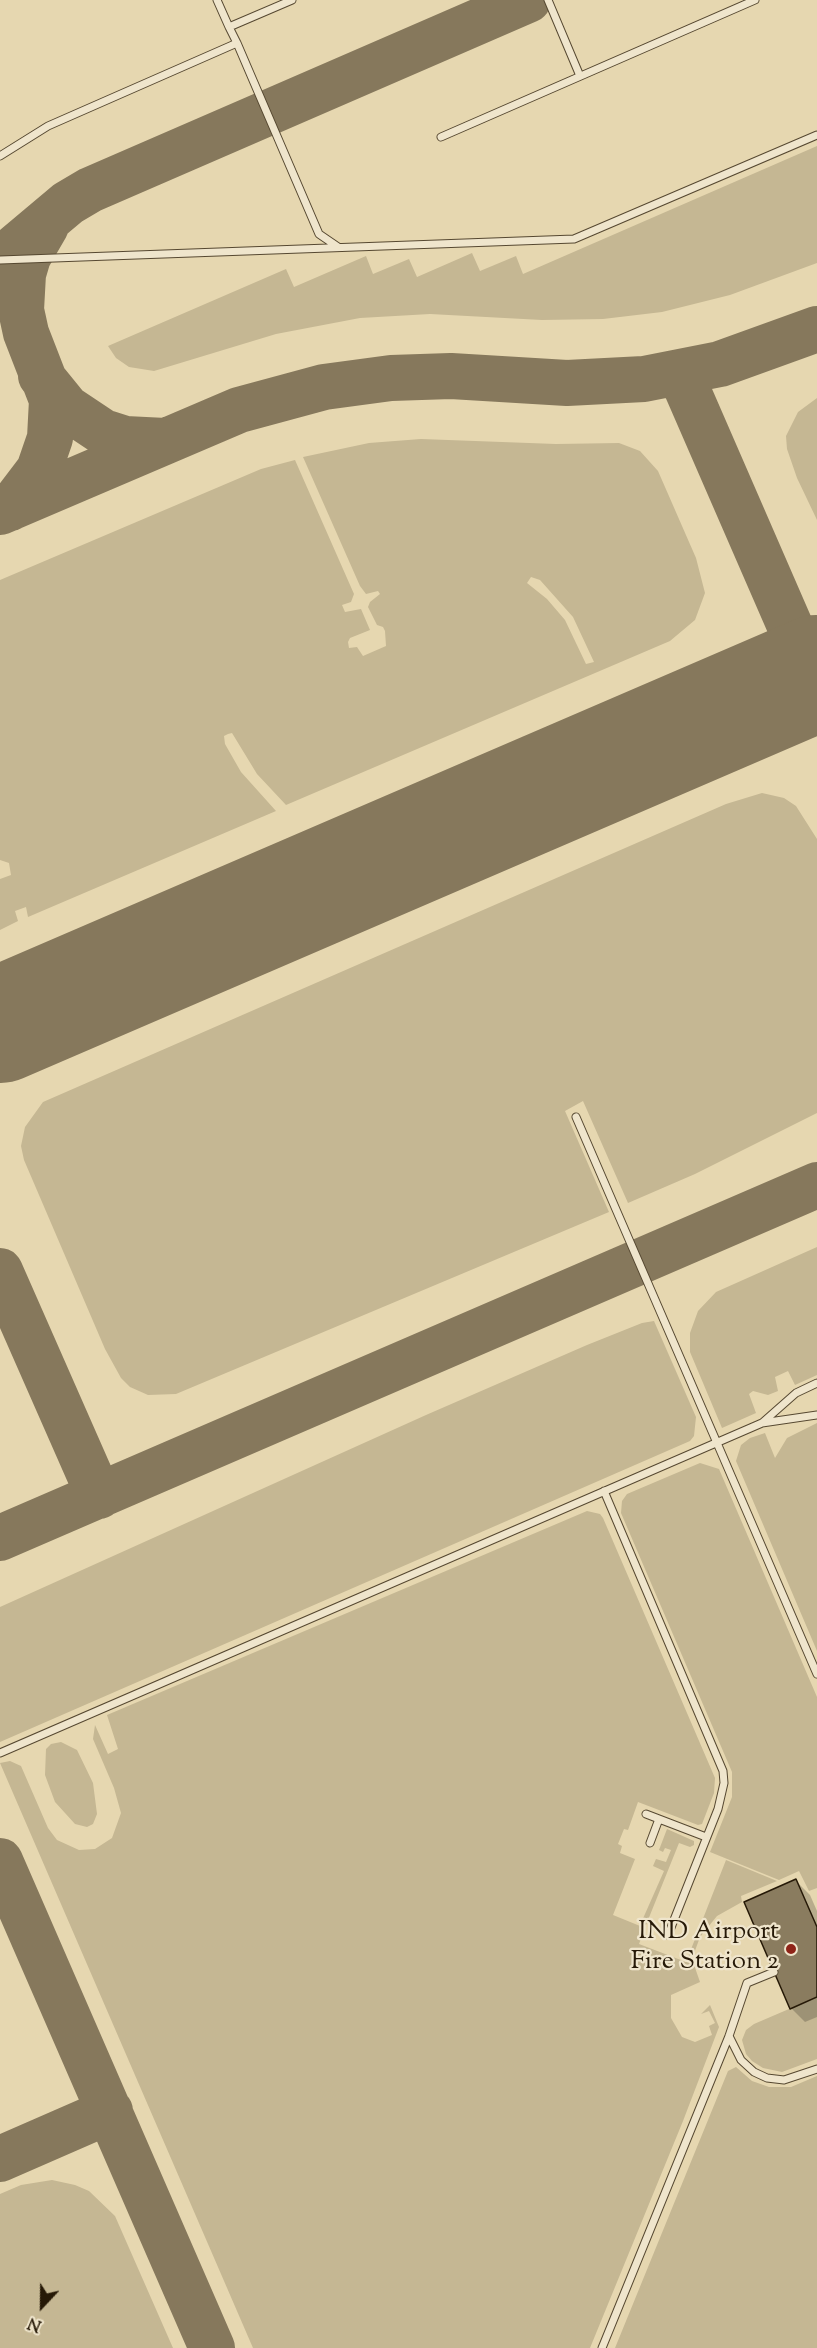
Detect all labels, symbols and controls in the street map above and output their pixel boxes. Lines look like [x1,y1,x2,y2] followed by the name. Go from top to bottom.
[631,1918,779,1979] place label: IND Airport Fire Station 2
[784,1942,798,1956] marker: IND Airport Fire Station 2
[12,2276,72,2336] north arrow
[25,2310,45,2336] text: N

